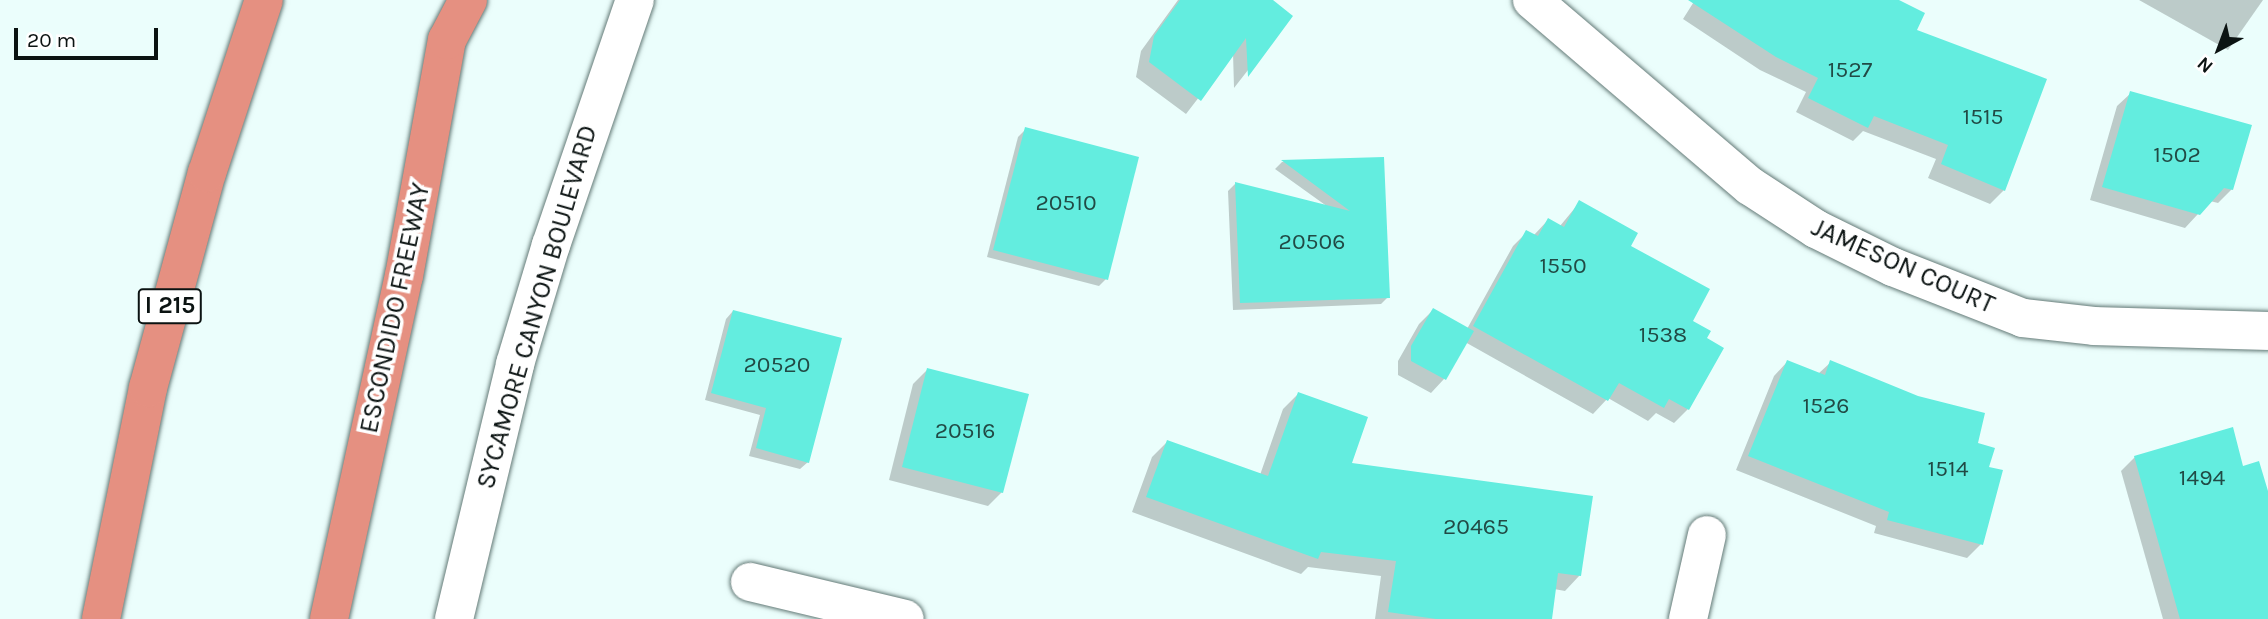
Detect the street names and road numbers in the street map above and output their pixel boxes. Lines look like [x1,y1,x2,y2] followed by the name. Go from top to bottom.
[470,121,604,493] street label: SYCAMORE CANYON BOULEVARD
[353,180,437,436] street label: ESCONDIDO FREEWAY
[1807,212,1999,320] street label: JAMESON COURT
[137,286,203,326] road number: I 215

